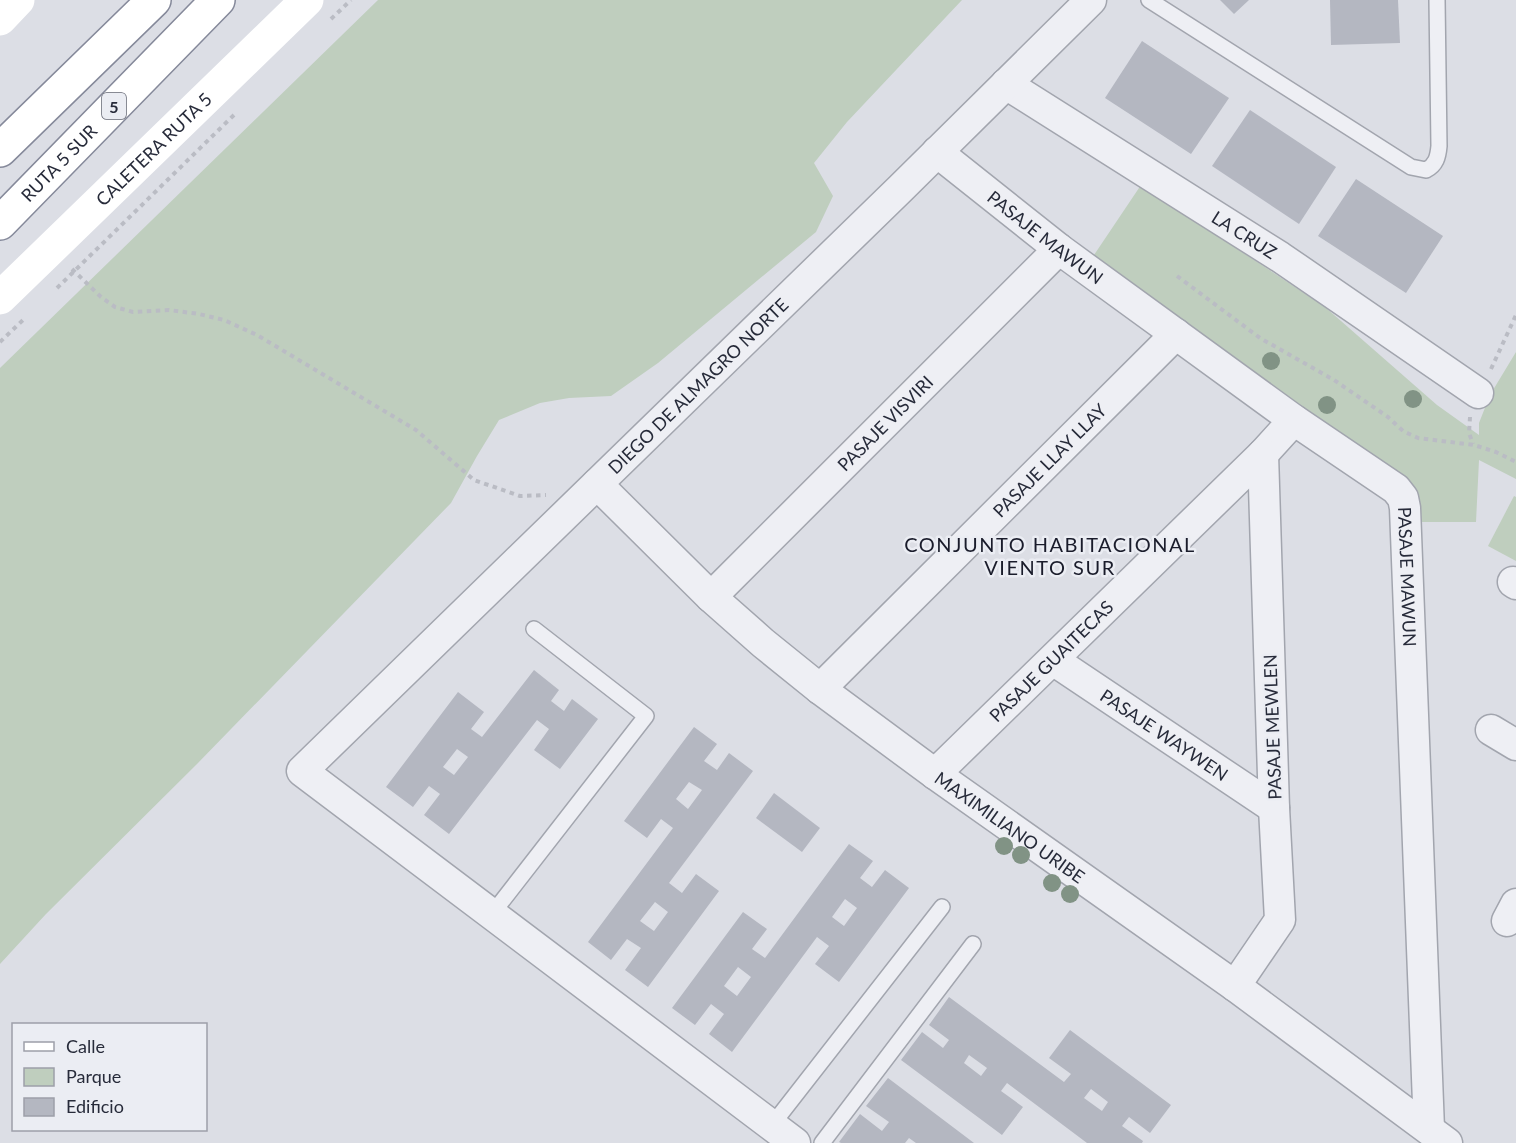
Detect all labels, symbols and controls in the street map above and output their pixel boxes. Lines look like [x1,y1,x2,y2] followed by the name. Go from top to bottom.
[91,88,216,210] street label: CALETERA RUTA 5
[102,93,126,119] road number: 5
[16,119,102,206] street label: RUTA 5 SUR
[983,186,1108,289] street label: PASAJE MAWUN
[1208,206,1281,263] street label: LA CRUZ
[603,293,792,478] street label: DIEGO DE ALMAGRO NORTE
[833,371,937,475] street label: PASAJE VISVIRI
[988,398,1111,522] street label: PASAJE LLAY LLAY
[1394,506,1421,647] street label: PASAJE MAWUN
[904,532,1196,579] district label: CONJUNTO HABITACIONAL VIENTO SUR
[984,596,1118,726] street label: PASAJE GUAITECAS
[1258,654,1286,800] street label: PASAJE MEWLEN
[1096,684,1232,785] street label: PASAJE WAYWEN
[931,767,1089,887] street label: MAXIMILIANO URIBE
[12,1023,207,1131] legend
[66,1035,105,1057] text: Calle
[66,1065,121,1087] text: Parque
[66,1095,124,1117] text: Edificio

